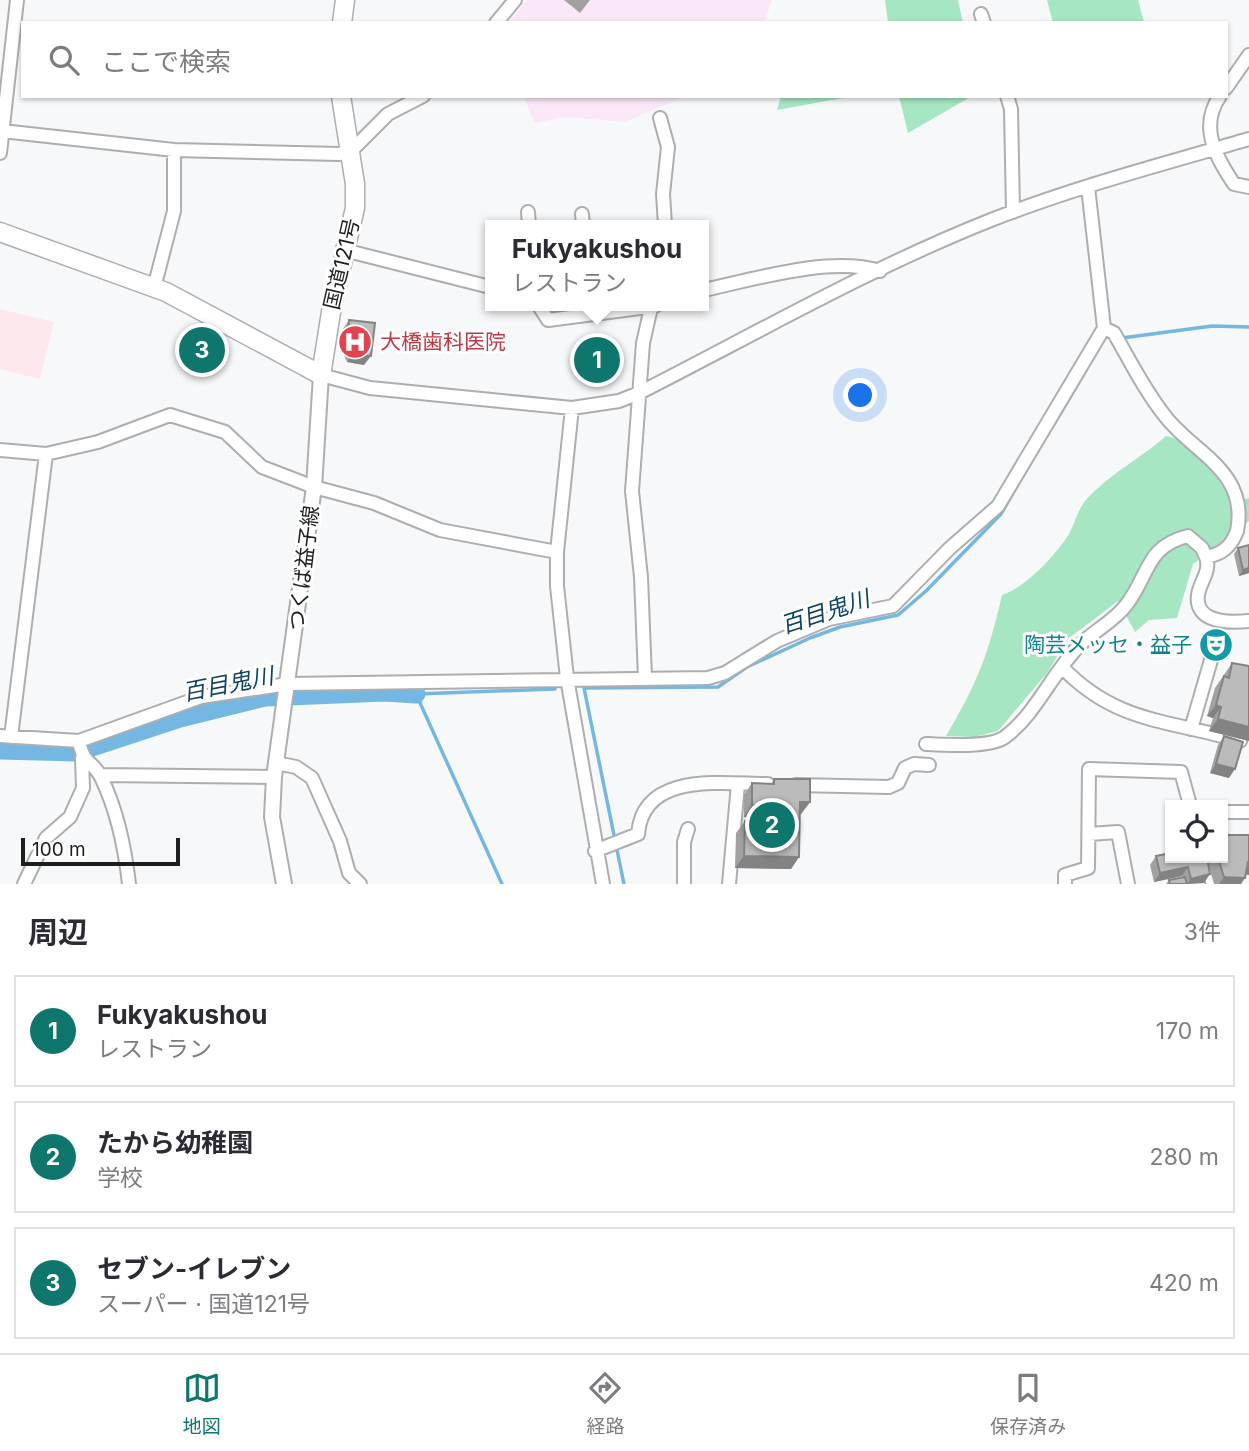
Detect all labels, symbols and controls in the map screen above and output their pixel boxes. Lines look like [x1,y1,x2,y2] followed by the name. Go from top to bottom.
[21,21,1228,98] search box
[45,41,83,79] icon: search
[101,46,231,77] text: ここで検索
[319,216,364,312] street label: 国道121号
[485,220,709,311] popup
[512,233,682,264] text: Fukyakushou
[512,269,627,297] text: レストラン
[336,323,374,361] hospital icon: 大橋歯科医院
[179,324,225,376] pin: 3
[380,329,506,354] place label: 大橋歯科医院
[574,334,620,386] pin: 1
[843,378,877,412] your location
[283,504,324,632] street label: つくば益子線
[777,584,876,640] water label: 百目鬼川
[1197,626,1235,664] theatre icon: 陶芸メッセ・益子
[1024,632,1192,657] place label: 陶芸メッセ・益子
[180,661,279,707] water label: 百目鬼川
[749,799,795,851] pin: 2
[1165,800,1228,863] map controls
[1165,800,1228,863] button: locate
[21,835,180,867] scale bar
[32,838,86,861] text: 100 m
[28,914,88,950] text: 周辺
[1184,918,1221,946] text: 3件
[97,999,268,1030] text: Fukyakushou
[48,1017,58,1045] text: 1
[1156,1017,1219,1045] text: 170 m
[97,1035,212,1063] text: レストラン
[97,1127,253,1158] text: たから幼稚園
[46,1143,60,1171] text: 2
[1150,1143,1219,1171] text: 280 m
[97,1164,143,1192] text: 学校
[97,1253,291,1284] text: セブン-イレブン
[46,1269,60,1297] text: 3
[1149,1269,1219,1297] text: 420 m
[97,1290,310,1318] text: スーパー · 国道121号
[183,1369,221,1438] tab: 地図
[586,1369,624,1438] tab: 経路
[990,1369,1066,1438] tab: 保存済み

